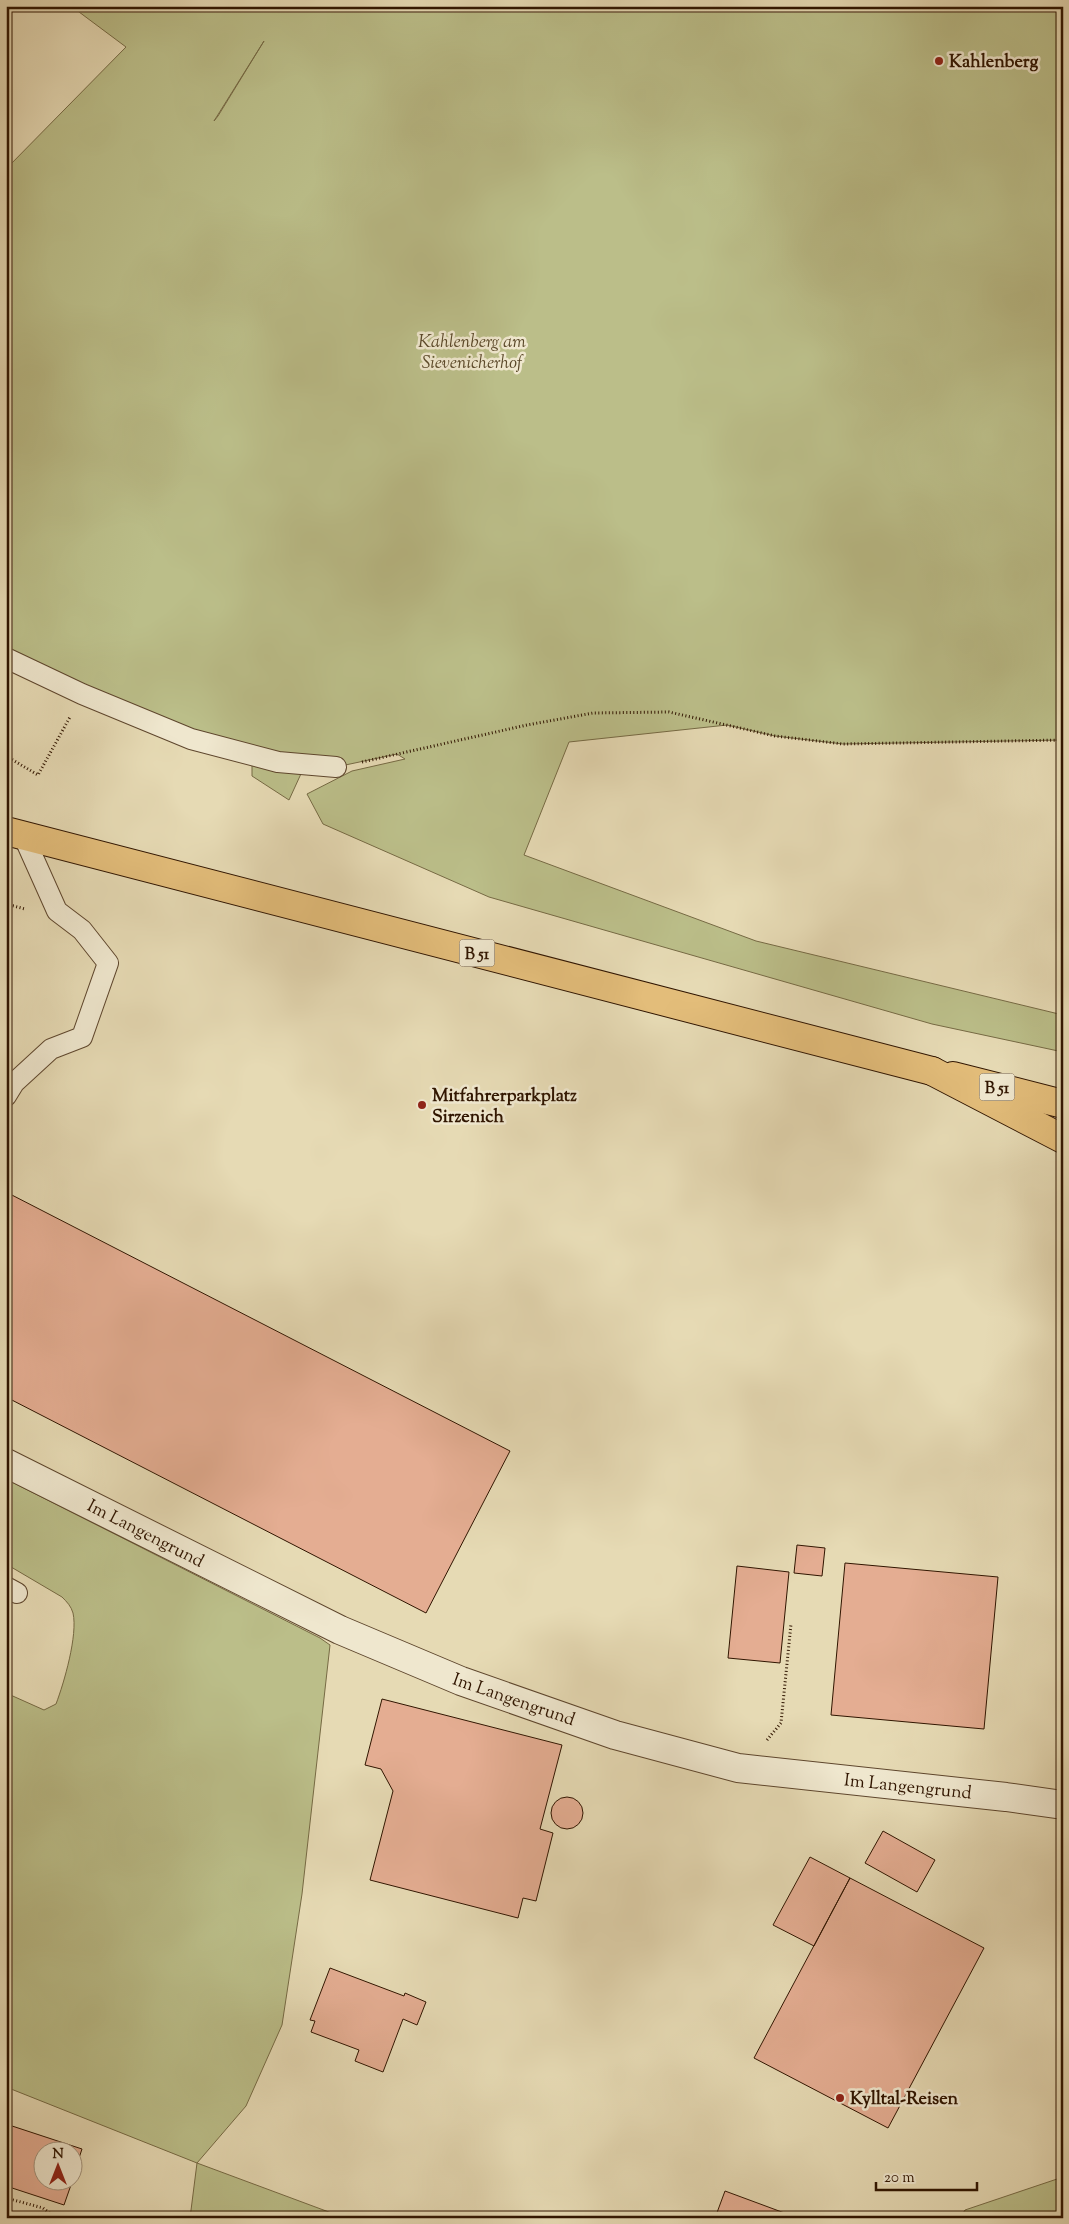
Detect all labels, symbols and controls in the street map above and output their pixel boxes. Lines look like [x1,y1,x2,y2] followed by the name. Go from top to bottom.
[949,50,1039,76] place label: Kahlenberg
[933,55,945,67] marker: Kahlenberg
[418,330,526,377] park label: Kahlenberg am Sievenicherhof
[460,940,494,966] road number: B 51
[980,1074,1014,1100] road number: B 51
[432,1084,577,1131] place label: Mitfahrerparkplatz Sirzenich
[416,1099,428,1111] marker: Mitfahrerparkplatz Sirzenich
[82,1494,208,1575] street label: Im Langengrund
[448,1668,578,1734] street label: Im Langengrund
[843,1768,973,1808] street label: Im Langengrund
[850,2087,959,2113] place label: Kylltal-Reisen
[834,2092,846,2104] marker: Kylltal-Reisen
[32,2142,82,2192] north arrow
[52,2145,64,2165] text: N
[876,2159,978,2191] scale bar
[884,2168,915,2189] text: 20 m

